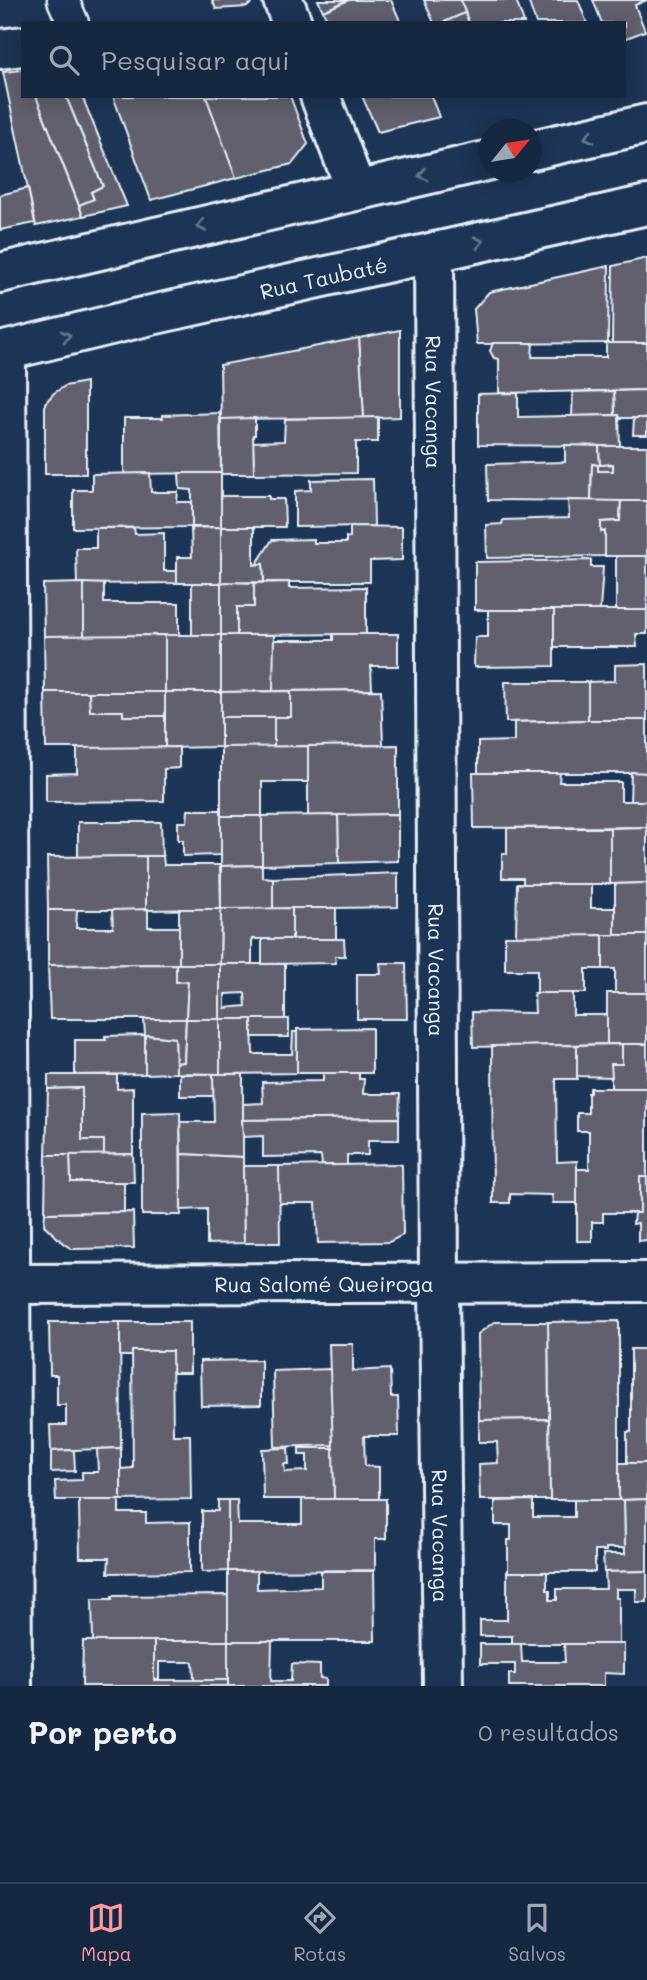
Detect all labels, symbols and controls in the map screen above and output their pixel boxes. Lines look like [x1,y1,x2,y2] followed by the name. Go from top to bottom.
[21,21,626,98] search box
[45,41,83,79] icon: search
[101,43,290,77] text: Pesquisar aqui
[479,119,542,182] north arrow
[583,129,595,143] one-way arrow
[417,167,429,181] one-way arrow
[195,217,207,232] one-way arrow
[473,236,485,251] one-way arrow
[257,250,390,304] street label: Rua Taubaté
[60,330,72,344] one-way arrow
[421,335,449,469] street label: Rua Vacanga
[424,903,451,1037] street label: Rua Vacanga
[214,1269,434,1297] street label: Rua Salomé Queiroga
[427,1469,456,1603] street label: Rua Vacanga
[28,1712,177,1752] text: Por perto
[478,1717,619,1747] text: 0 resultados
[81,1899,131,1966] tab: Mapa
[293,1899,346,1966] tab: Rotas
[508,1899,566,1966] tab: Salvos

